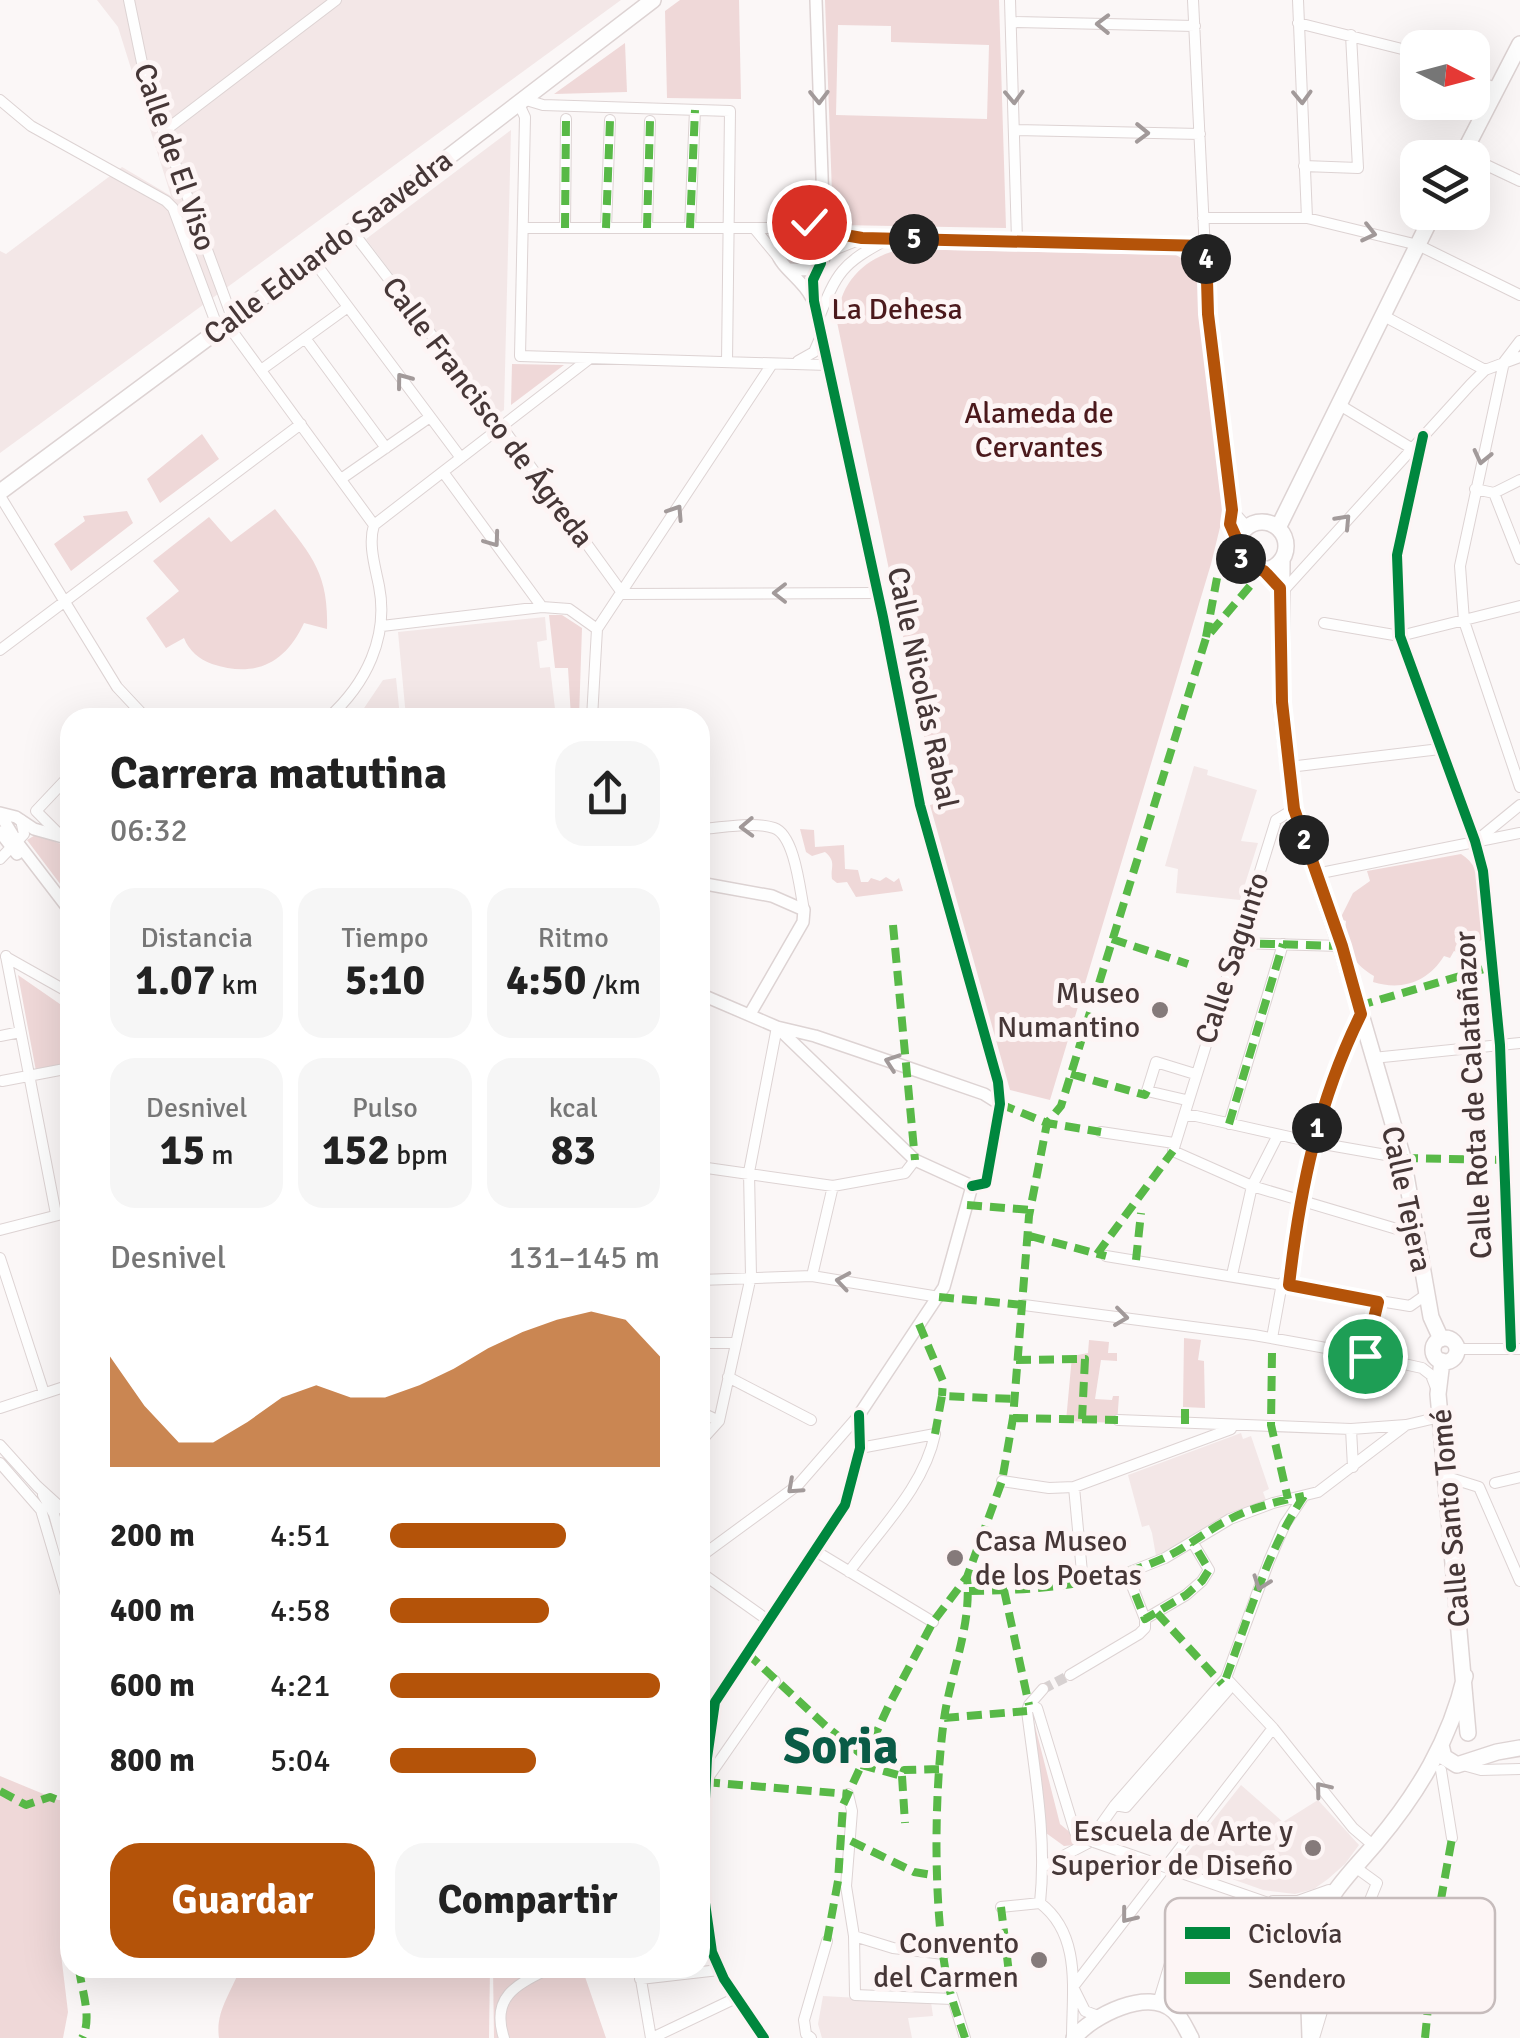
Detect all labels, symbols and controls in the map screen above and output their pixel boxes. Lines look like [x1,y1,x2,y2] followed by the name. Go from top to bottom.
[1094,14,1110,35] one-way arrow
[1400,30,1490,120] north arrow
[1400,30,1490,230] map controls
[125,59,224,256] street label: Calle de El Viso
[808,90,829,106] one-way arrow
[1003,90,1024,106] one-way arrow
[1291,90,1312,106] one-way arrow
[1135,122,1151,143] one-way arrow
[1400,140,1490,230] button: layers
[197,142,460,353] street label: Calle Eduardo Saavedra
[767,180,852,265] pin
[782,195,837,250] icon: check
[889,214,939,264] pin: 5
[1360,221,1377,242] one-way arrow
[906,222,922,256] text: 5
[1181,234,1231,284] pin: 4
[1198,242,1214,276] text: 4
[374,270,601,555] street label: Calle Francisco de Ágreda
[831,291,963,328] park label: La Dehesa
[397,373,414,391] one-way arrow
[964,395,1114,466] park label: Alameda de Cervantes
[1473,448,1494,465] one-way arrow
[663,505,682,523] one-way arrow
[1332,514,1350,533] one-way arrow
[481,529,498,547] one-way arrow
[1216,534,1266,584] pin: 3
[1233,542,1249,576] text: 3
[879,564,966,812] street label: Calle Nicolás Rabal
[771,582,786,604] one-way arrow
[555,741,660,846] button: share
[110,746,447,801] text: Carrera matutina
[110,811,188,850] text: 06:32
[1279,815,1329,865] pin: 2
[739,817,755,838] one-way arrow
[1296,823,1312,857] text: 2
[1187,868,1278,1048] street label: Calle Sagunto
[140,921,253,955] text: Distancia
[341,921,429,955] text: Tiempo
[538,921,609,955] text: Ritmo
[1446,930,1501,1260] street label: Calle Rota de Calatañazor
[135,955,215,1006] text: 1.07
[345,955,425,1006] text: 5:10
[506,955,586,1006] text: 4:50
[215,968,258,1002] text: km
[586,968,641,1002] text: /km
[997,975,1140,1046] place label: Museo Numantino
[1149,999,1171,1021] marker: Museo Numantino
[884,1053,901,1073] one-way arrow
[146,1091,247,1125] text: Desnivel
[352,1091,418,1125] text: Pulso
[549,1091,598,1125] text: kcal
[1292,1103,1342,1153] pin: 1
[1309,1111,1325,1145] text: 1
[1373,1123,1440,1276] street label: Calle Tejera
[160,1125,205,1176] text: 15
[322,1125,390,1176] text: 152
[551,1125,596,1176] text: 83
[205,1138,234,1172] text: m
[390,1138,448,1172] text: bpm
[110,1238,226,1277] text: Desnivel
[509,1238,660,1277] text: 131–145 m
[834,1272,851,1293] one-way arrow
[1113,1306,1129,1327] one-way arrow
[1323,1314,1408,1399] pin
[1338,1329,1393,1384] icon: arrive
[1423,1407,1478,1629] street label: Calle Santo Tomé
[787,1476,806,1494] one-way arrow
[110,1516,195,1555] text: 200 m
[270,1516,330,1555] text: 4:51
[975,1523,1142,1594] place label: Casa Museo de los Poetas
[944,1547,966,1569] marker: Casa Museo de los Poetas
[1252,1574,1273,1591] one-way arrow
[110,1591,195,1630] text: 400 m
[270,1591,330,1630] text: 4:58
[110,1666,195,1705] text: 600 m
[270,1666,330,1705] text: 4:21
[783,1716,899,1778] district label: Soria
[110,1741,195,1780] text: 800 m
[270,1741,330,1780] text: 5:04
[1316,1782,1334,1800] one-way arrow
[1051,1813,1293,1884] place label: Escuela de Arte y Superior de Diseño
[1302,1837,1324,1859] marker: Escuela de Arte y Superior de Diseño
[110,1843,375,1958] button: Guardar
[395,1843,660,1958] button: Compartir
[1165,1898,1495,2013] legend
[1122,1905,1140,1923] one-way arrow
[1248,1917,1343,1951] text: Ciclovía
[873,1925,1019,1996] place label: Convento del Carmen
[1028,1949,1050,1971] marker: Convento del Carmen
[1248,1962,1346,1996] text: Sendero

